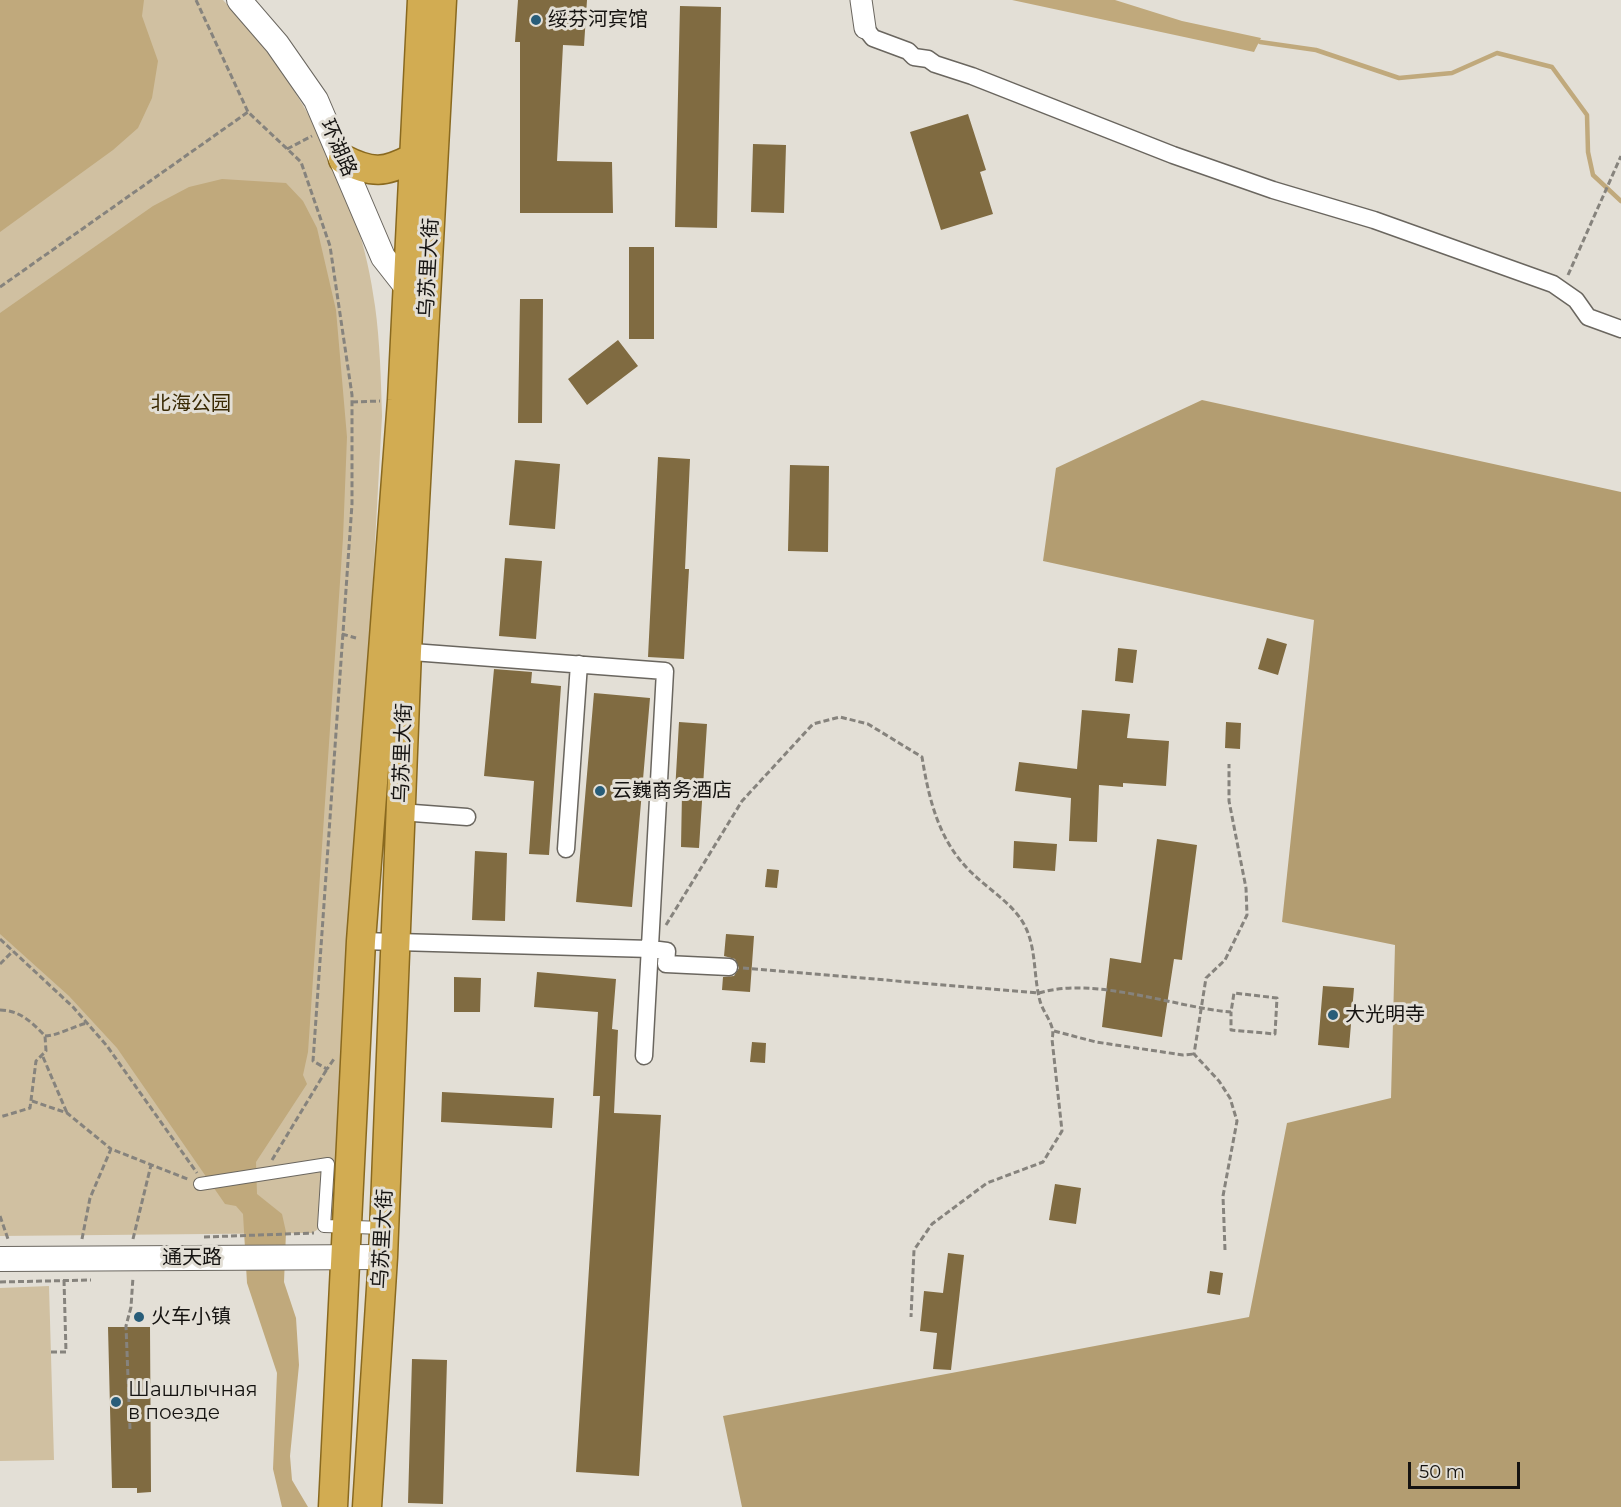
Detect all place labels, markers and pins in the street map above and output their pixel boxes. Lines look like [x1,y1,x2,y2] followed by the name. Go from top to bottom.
[548,8,648,32] place label: 绥芬河宾馆
[529,13,543,27] marker: 绥芬河宾馆
[612,779,732,803] place label: 云巍商务酒店
[593,784,607,798] marker: 云巍商务酒店
[1345,1003,1425,1027] place label: 大光明寺
[1326,1008,1340,1022] marker: 大光明寺
[151,1305,231,1329] place label: 火车小镇
[132,1310,146,1324] marker: 火车小镇
[128,1378,258,1425] place label: Шашлычная в поезде
[109,1395,123,1409] marker: Шашлычная в поезде

